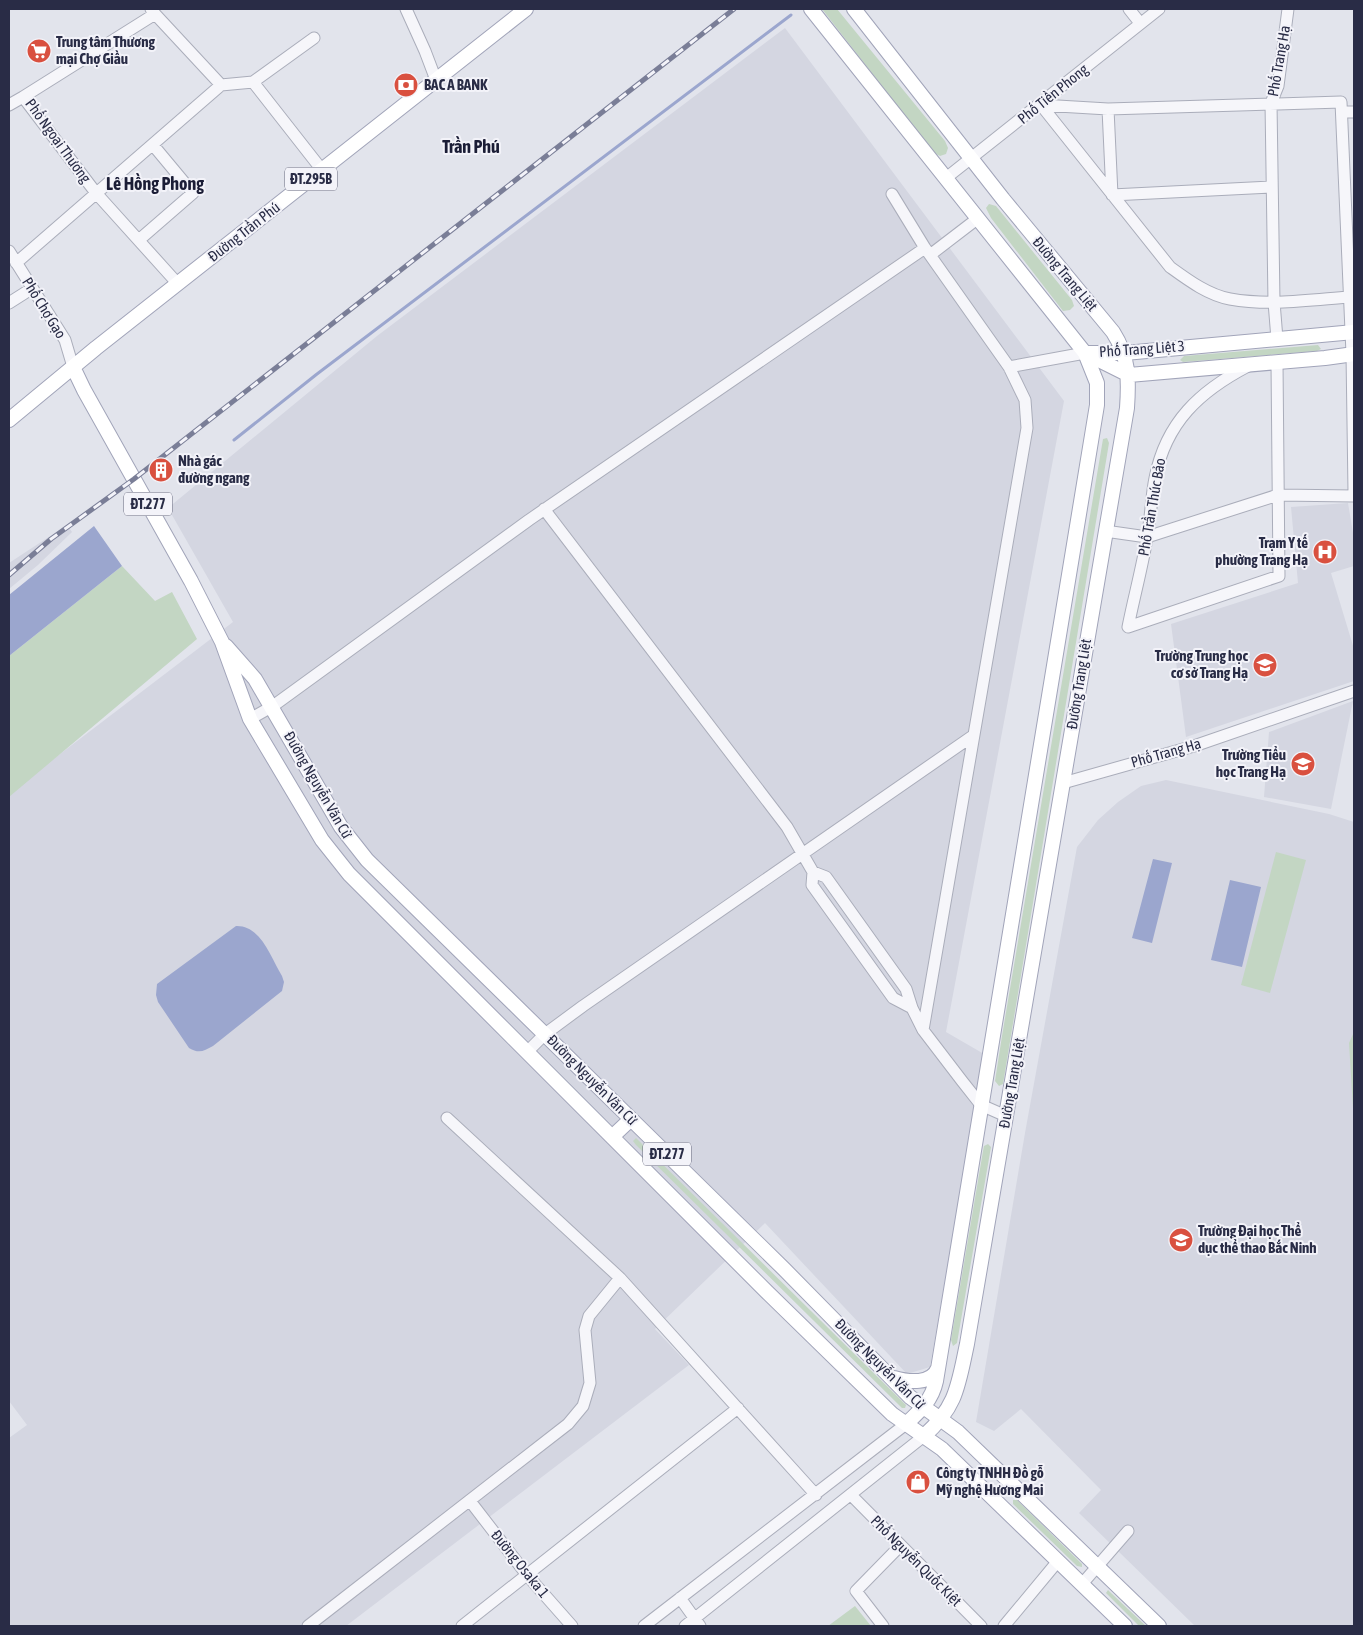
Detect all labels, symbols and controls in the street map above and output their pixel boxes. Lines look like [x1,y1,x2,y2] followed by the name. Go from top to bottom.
[1264,24,1293,98] street label: Phố Trang Hạ
[56,33,155,67] place label: Trung tâm Thương mại Chợ Giầu
[26,38,52,64] supermarket icon: Trung tâm Thương mại Chợ Giầu
[1014,60,1091,127] street label: Phố Tiền Phong
[393,72,419,98] bank icon: BAC A BANK
[424,76,488,93] place label: BAC A BANK
[22,95,95,187] street label: Phố Ngoại Thương
[442,136,500,157] district label: Trần Phú
[285,168,337,190] road number: ĐT.295B
[106,173,204,194] district label: Lê Hồng Phong
[204,198,283,265] street label: Đường Trần Phú
[1029,233,1101,314] street label: Đường Trang Liệt
[19,274,70,341] street label: Phố Chợ Gạo
[1099,337,1185,360] street label: Phố Trang Liệt 3
[178,452,250,486] place label: Nhà gác đường ngang
[1135,456,1169,557] street label: Phố Trần Thúc Bảo
[148,457,174,483] building icon: Nhà gác đường ngang
[124,492,172,516] road number: ĐT.277
[1215,534,1308,568] place label: Trạm Y tế phường Trang Hạ
[1312,539,1338,565] hospital icon: Trạm Y tế phường Trang Hạ
[1063,637,1094,730] street label: Đường Trang Liệt
[1155,647,1248,681] place label: Trường Trung học cơ sở Trang Hạ
[1252,652,1278,678] school or university icon: Trường Trung học cơ sở Trang Hạ
[281,728,356,842] street label: Đường Nguyễn Văn Cừ
[1129,734,1203,771] street label: Phố Trang Hạ
[1216,746,1286,780] place label: Trường Tiểu học Trang Hạ
[1290,751,1316,777] school or university icon: Trường Tiểu học Trang Hạ
[544,1031,641,1129] street label: Đường Nguyễn Văn Cừ
[995,1036,1028,1129] street label: Đường Trang Liệt
[643,1142,691,1166] road number: ĐT.277
[1198,1222,1317,1256] place label: Trường Đại học Thể dục thể thao Bắc Ninh
[1168,1227,1194,1253] school or university icon: Trường Đại học Thể dục thể thao Bắc Ninh
[832,1315,929,1413] street label: Đường Nguyễn Văn Cừ
[936,1464,1044,1498] place label: Công ty TNHH Đồ gỗ Mỹ nghệ Hương Mai
[905,1469,931,1495] shop icon: Công ty TNHH Đồ gỗ Mỹ nghệ Hương Mai
[868,1512,965,1609] street label: Phố Nguyễn Quốc Kiệt
[488,1526,553,1601] street label: Đường Osaka 1

